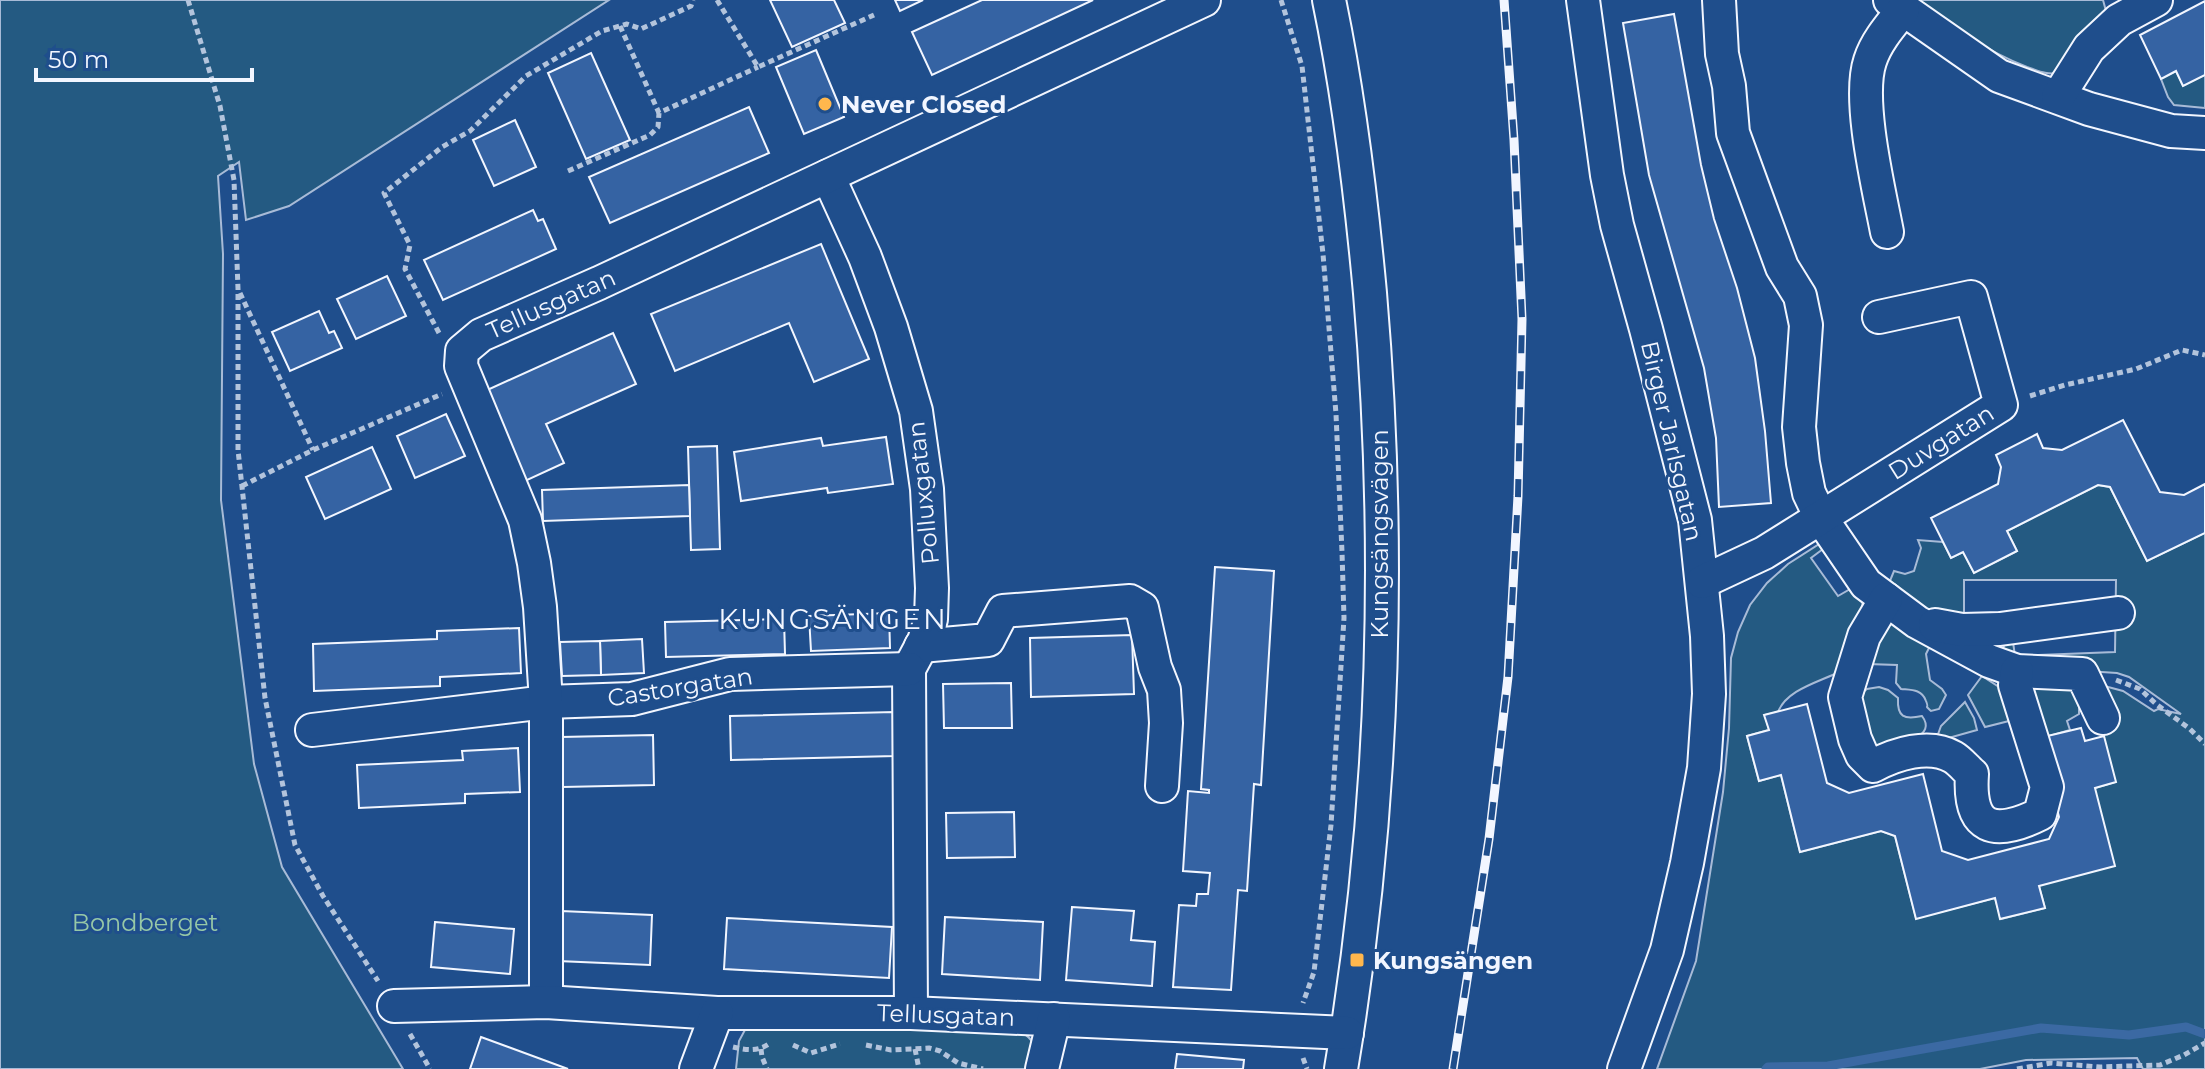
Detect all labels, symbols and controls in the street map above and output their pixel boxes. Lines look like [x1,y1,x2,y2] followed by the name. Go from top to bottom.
[36,32,252,82] scale bar
[48,45,109,74] text: 50 m
[841,90,1006,119] place label: Never Closed
[816,95,834,113] marker: Never Closed
[482,263,620,345] street label: Tellusgatan
[1635,338,1709,544] street label: Birger Jarlsgatan
[1883,398,1999,486] street label: Duvgatan
[901,420,945,566] street label: Polluxgatan
[1365,429,1394,639] street label: Kungsängsvägen
[718,602,948,636] district label: KUNGSÄNGEN
[605,661,755,713] street label: Castorgatan
[72,908,218,937] park label: Bondberget
[1373,946,1533,975] place label: Kungsängen
[1348,951,1366,969] marker: Kungsängen
[877,998,1015,1032] street label: Tellusgatan

